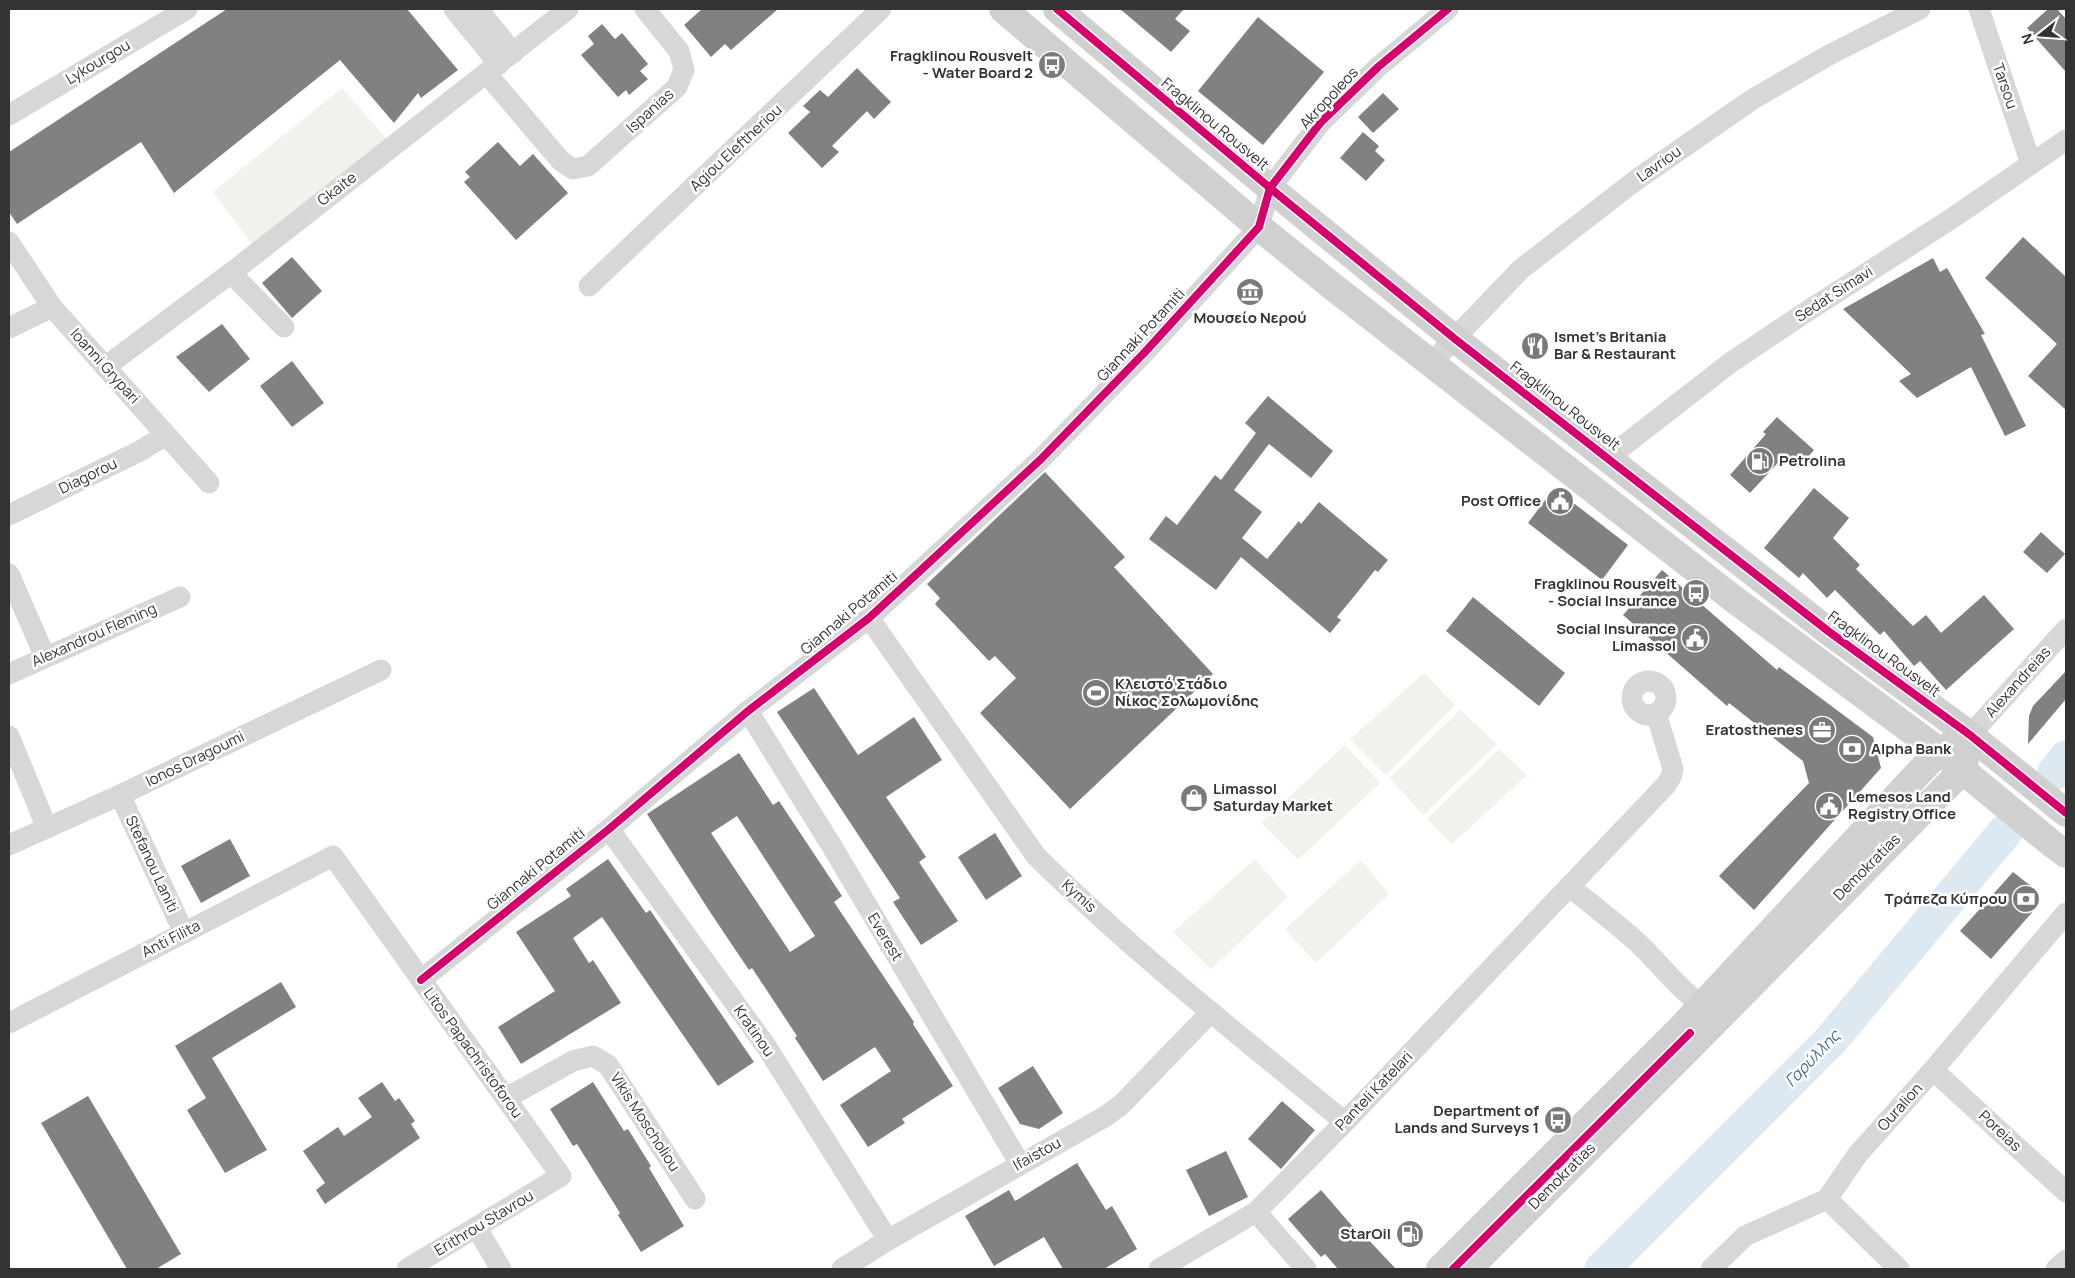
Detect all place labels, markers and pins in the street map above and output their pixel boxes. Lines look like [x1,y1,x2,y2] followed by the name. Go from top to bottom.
[890,45,1033,83] place label: Fragklinou Rousvelt - Water Board 2
[1037,50,1067,80] bus stop icon: Fragklinou Rousvelt - Water Board 2
[1235,277,1265,307] museum icon: Μουσείο Νερού
[1193,307,1307,328] place label: Μουσείο Νερού
[1554,326,1676,364] place label: Ismet's Britania Bar & Restaurant
[1520,331,1550,361] restaurant icon: Ismet's Britania Bar & Restaurant
[1745,446,1775,476] fuel station icon: Petrolina
[1779,450,1846,471] place label: Petrolina
[1545,486,1575,516] public building icon: Post Office
[1461,490,1541,511] place label: Post Office
[1534,573,1677,611] place label: Fragklinou Rousvelt - Social Insurance
[1681,578,1711,608] bus stop icon: Fragklinou Rousvelt - Social Insurance
[1556,618,1676,656] place label: Social Insurance Limassol
[1680,623,1710,653] public building icon: Social Insurance Limassol
[1115,673,1259,711] place label: Κλειστό Στάδιο Νίκος Σολωμονίδης
[1081,678,1111,708] sports icon: Κλειστό Στάδιο Νίκος Σολωμονίδης
[1807,715,1837,745] office icon: Eratosthenes
[1705,719,1803,740] place label: Eratosthenes
[1837,734,1867,764] bank icon: Alpha Bank
[1871,738,1952,759] place label: Alpha Bank
[1213,778,1333,816] place label: Limassol Saturday Market
[1179,783,1209,813] shop icon: Limassol Saturday Market
[1848,786,1956,824] place label: Lemesos Land Registry Office
[1814,791,1844,821] public building icon: Lemesos Land Registry Office
[2011,884,2041,914] bank icon: Τράπεζα Κύπρου
[1884,888,2007,909] place label: Τράπεζα Κύπρου
[1394,1100,1539,1138] place label: Department of Lands and Surveys 1
[1543,1105,1573,1135] bus stop icon: Department of Lands and Surveys 1
[1395,1219,1425,1249] fuel station icon: StarOil
[1340,1223,1391,1244] place label: StarOil

